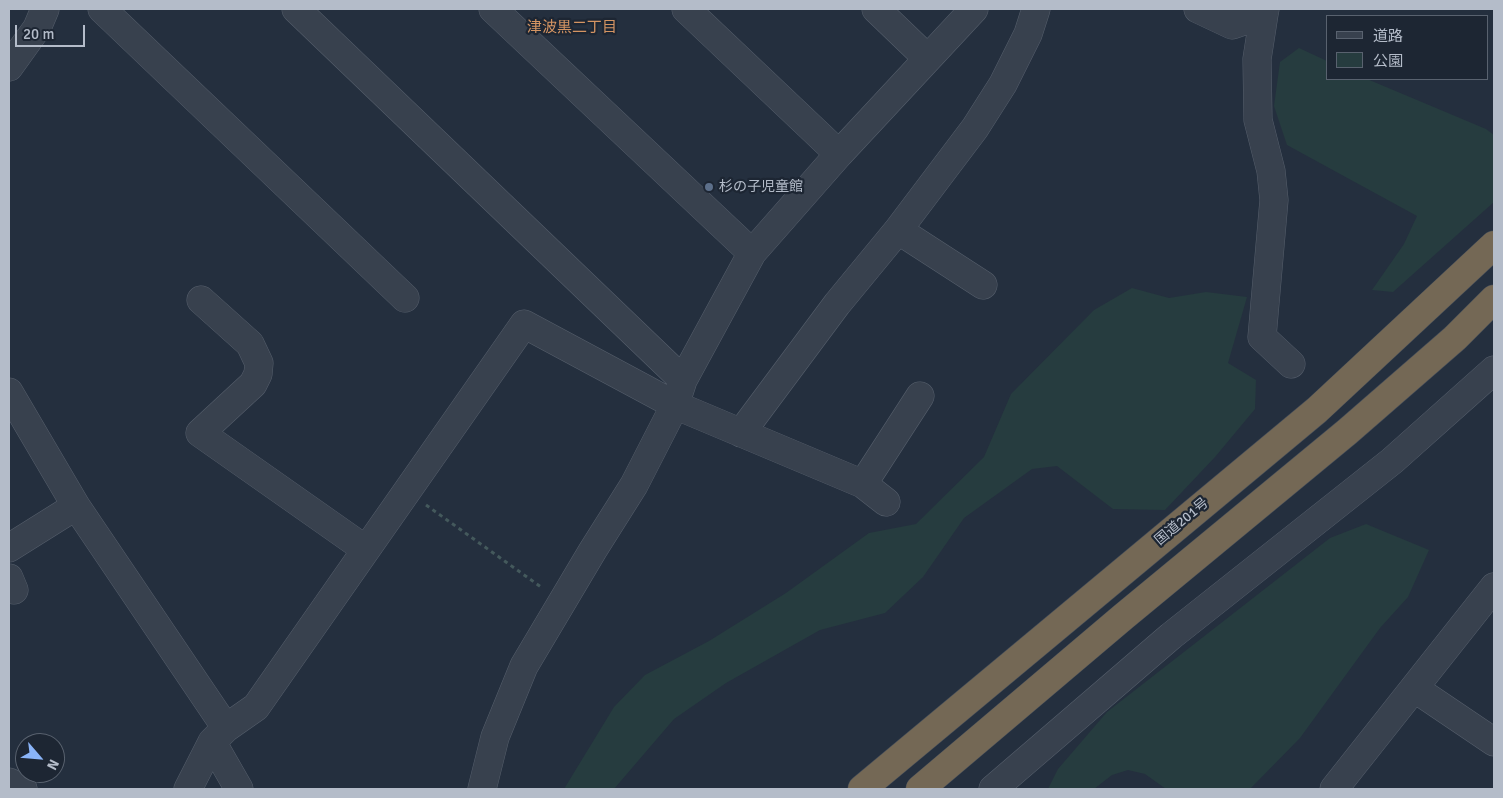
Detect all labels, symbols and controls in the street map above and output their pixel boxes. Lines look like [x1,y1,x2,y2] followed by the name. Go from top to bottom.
[18,15,88,47] scale bar
[1326,15,1488,80] legend
[527,19,617,37] district label: 津波黒二丁目
[23,25,54,43] text: 20 m
[1373,27,1403,45] text: 道路
[1373,52,1403,70] text: 公園
[719,179,803,195] place label: 杉の子児童館
[703,181,715,193] marker: 杉の子児童館
[1152,495,1212,549] street label: 国道201号
[15,733,65,783] north arrow
[43,756,63,773] text: N

